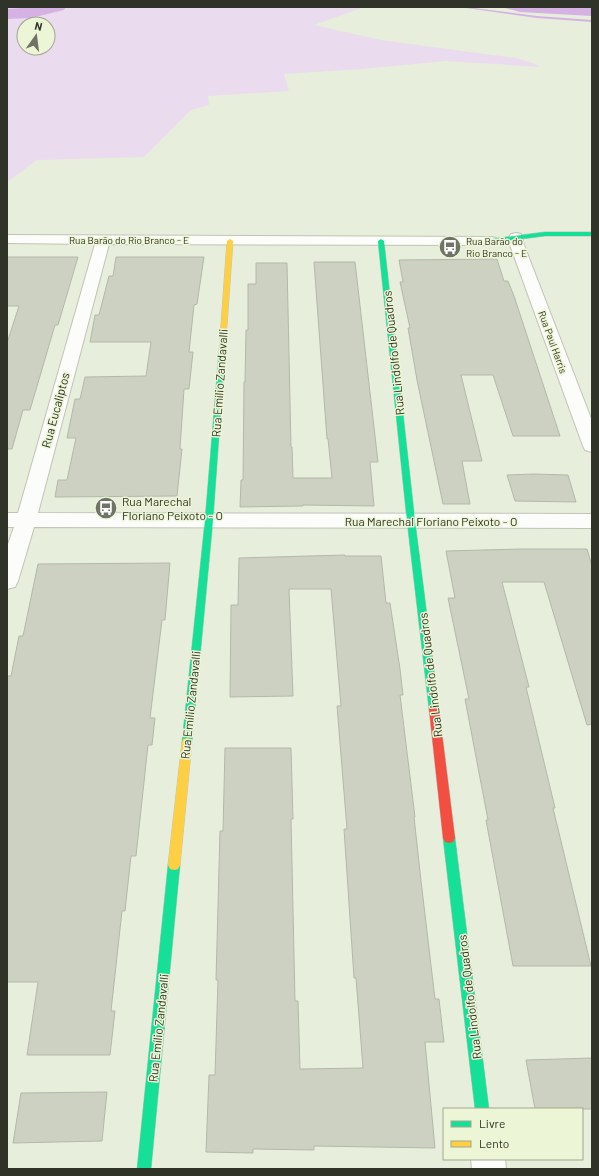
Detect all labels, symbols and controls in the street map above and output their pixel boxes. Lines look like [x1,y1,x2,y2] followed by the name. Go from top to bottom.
[16,16,56,56] north arrow
[33,19,44,33] text: N
[69,234,189,246] street label: Rua Barão do Rio Branco - E
[437,234,463,260] bus stop icon: Rua Barão do Rio Branco - E
[466,235,527,259] place label: Rua Barão do Rio Branco - E
[379,290,406,416] street label: Rua Lindolfo de Quadros
[536,309,570,375] street label: Rua Paul Harris
[208,328,230,438] street label: Rua Emílio Zandavalli
[38,371,72,449] street label: Rua Eucaliptos
[122,494,223,522] place label: Rua Marechal Floriano Peixoto - O
[93,495,119,521] bus stop icon: Rua Marechal Floriano Peixoto - O
[345,514,517,528] street label: Rua Marechal Floriano Peixoto - O
[415,612,445,738] street label: Rua Lindolfo de Quadros
[177,650,203,760] street label: Rua Emílio Zandavalli
[454,934,484,1060] street label: Rua Lindolfo de Quadros
[145,973,171,1083] street label: Rua Emílio Zandavalli
[443,1108,583,1160] legend
[479,1116,505,1130] text: Livre
[479,1136,509,1150] text: Lento

